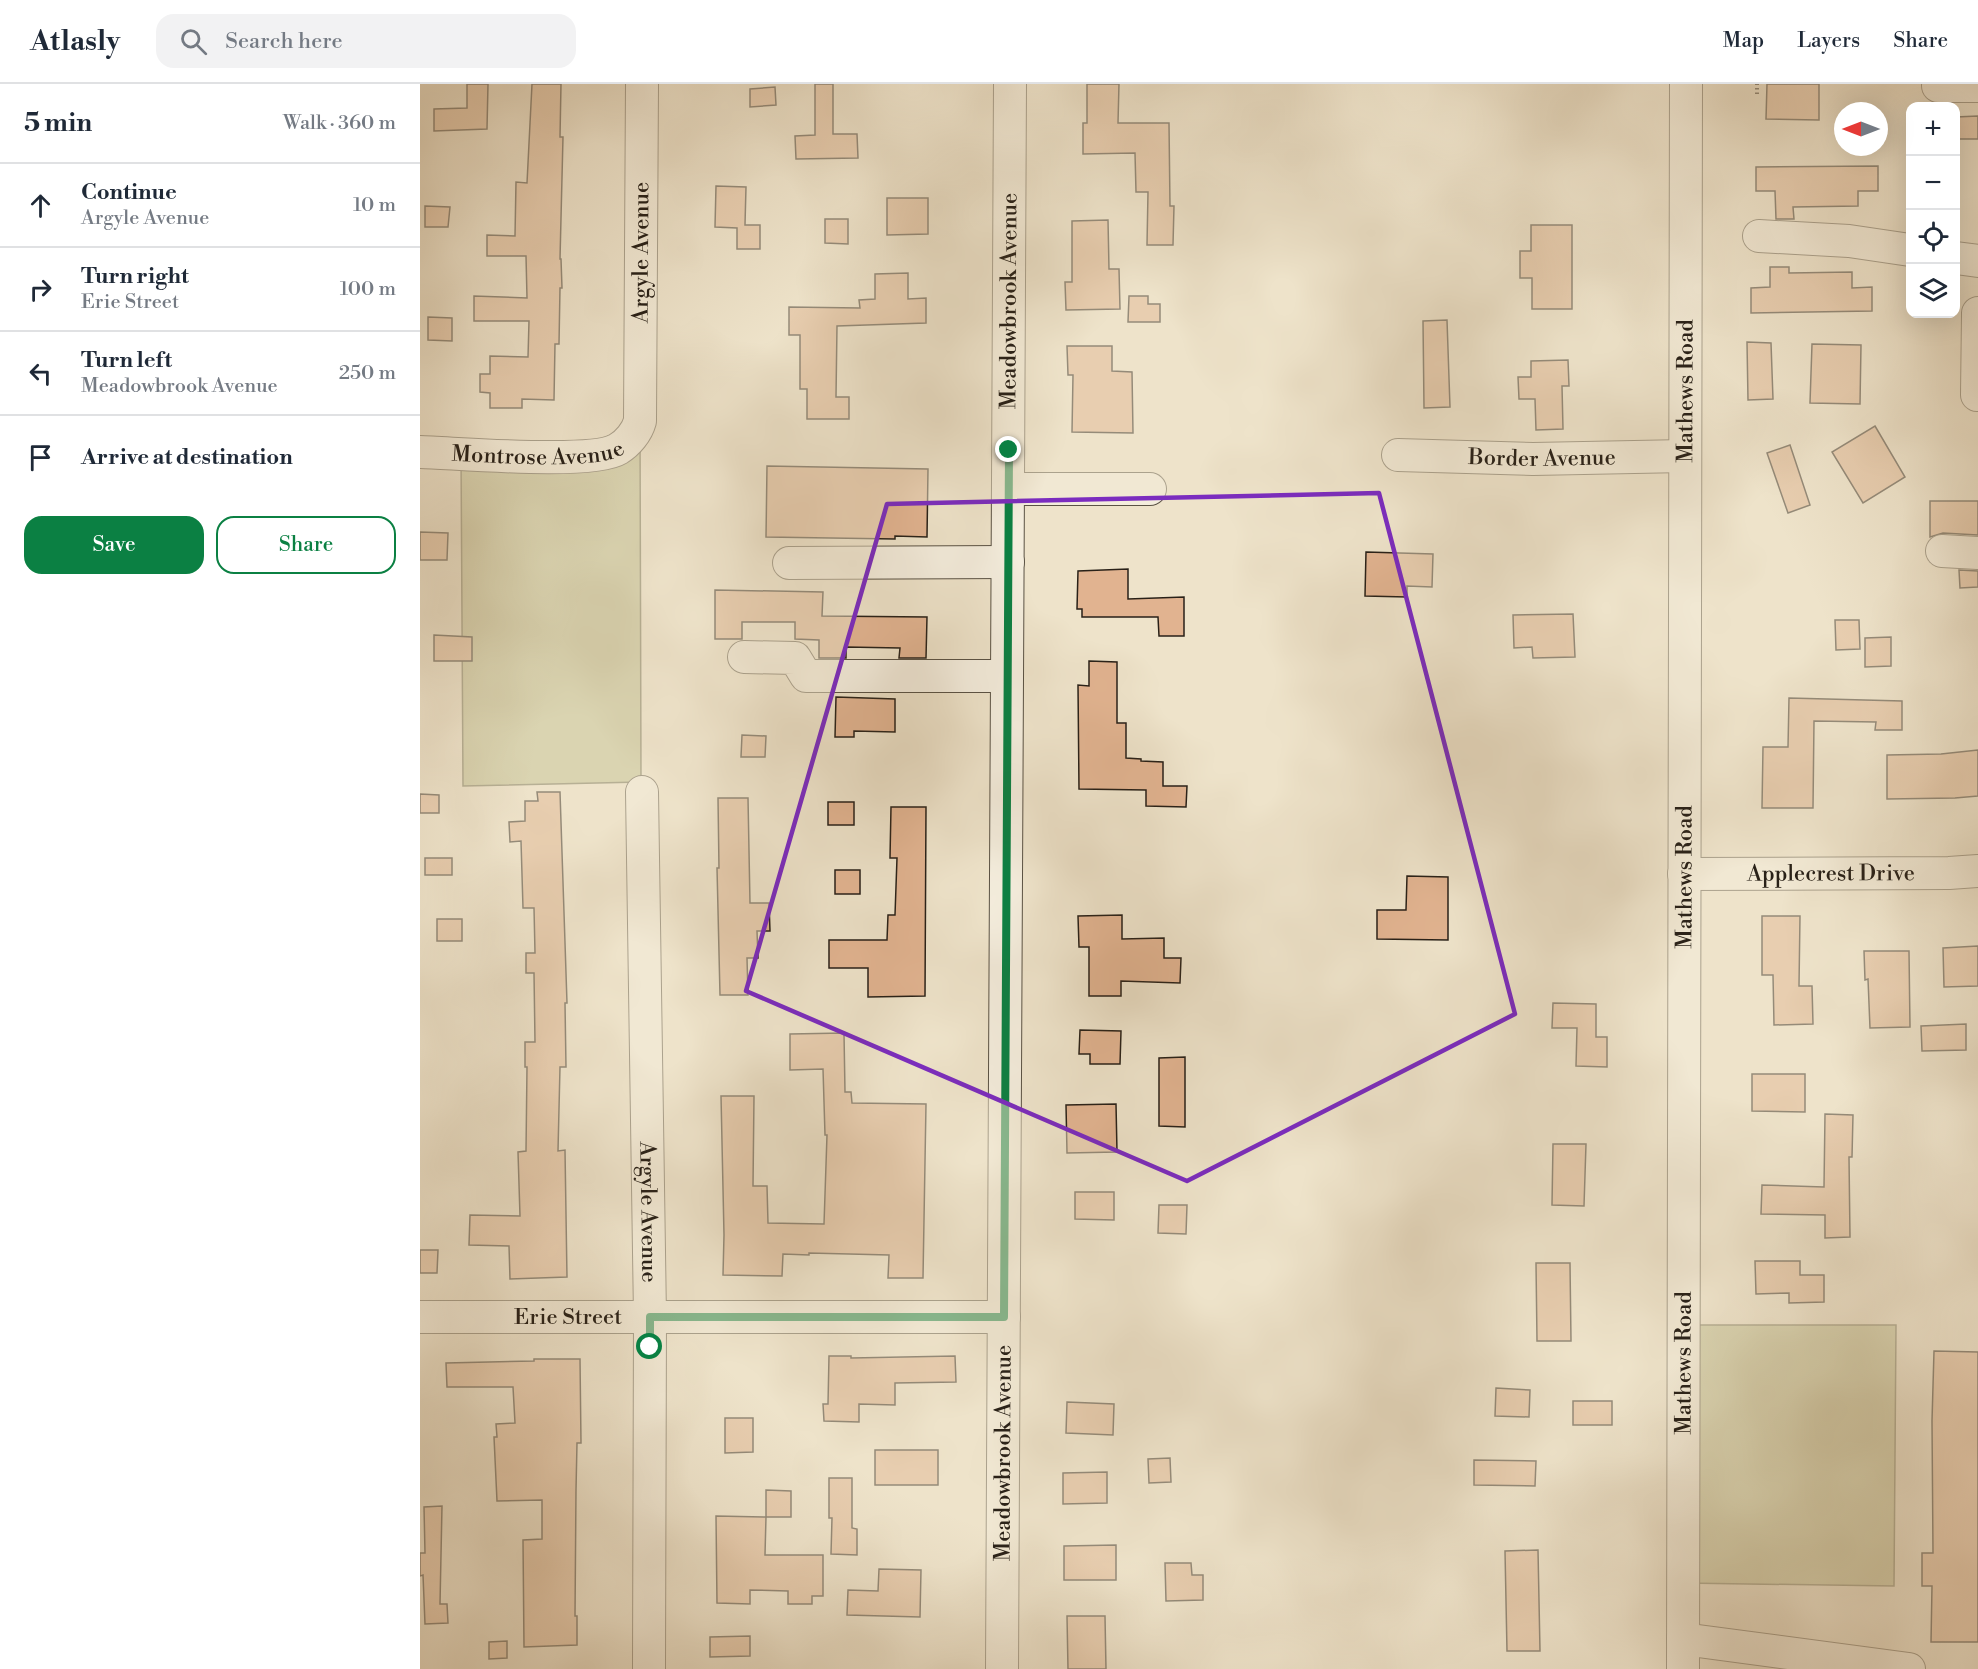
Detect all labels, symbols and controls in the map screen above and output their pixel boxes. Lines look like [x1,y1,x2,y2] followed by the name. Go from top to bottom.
[156,14,576,68] search box
[30,24,120,59] text: Atlasly
[177,25,210,58] icon: search
[225,28,343,55] text: Search here
[1723,28,1764,54] text: Map
[1797,28,1860,54] text: Layers
[1893,28,1948,54] text: Share
[1834,102,1888,156] north arrow
[1906,102,1960,318] map controls
[1906,102,1960,156] button: +
[24,107,92,139] text: 5 min
[283,111,396,136] text: Walk · 360 m
[1906,156,1960,210] button: −
[81,179,177,206] text: Continue
[627,182,655,324] street label: Argyle Avenue
[24,189,57,222] icon: ahead
[353,193,396,218] text: 10 m
[995,193,1023,409] street label: Meadowbrook Avenue
[81,206,209,231] text: Argyle Avenue
[1906,210,1960,264] button: locate
[81,263,189,290] text: Turn right
[1906,264,1960,318] button: layers
[24,273,57,306] icon: right
[340,277,396,302] text: 100 m
[81,290,179,315] text: Erie Street
[1672,319,1699,463] street label: Mathews Road
[81,347,172,374] text: Turn left
[24,357,57,390] icon: left
[339,361,396,386] text: 250 m
[81,374,278,399] text: Meadowbrook Avenue
[451,435,629,471] street label: Montrose Avenue
[995,436,1021,462] route end
[24,441,57,474] icon: arrive
[81,444,293,471] text: Arrive at destination
[1467,444,1616,473] street label: Border Avenue
[24,516,204,574] button: Save
[216,516,396,574] button: Share
[1671,805,1698,949] street label: Mathews Road
[1746,860,1915,887] street label: Applecrest Drive
[634,1140,663,1283] street label: Argyle Avenue
[1670,1291,1697,1435] street label: Mathews Road
[514,1304,622,1331] street label: Erie Street
[636,1333,662,1359] route start
[989,1345,1017,1561] street label: Meadowbrook Avenue

